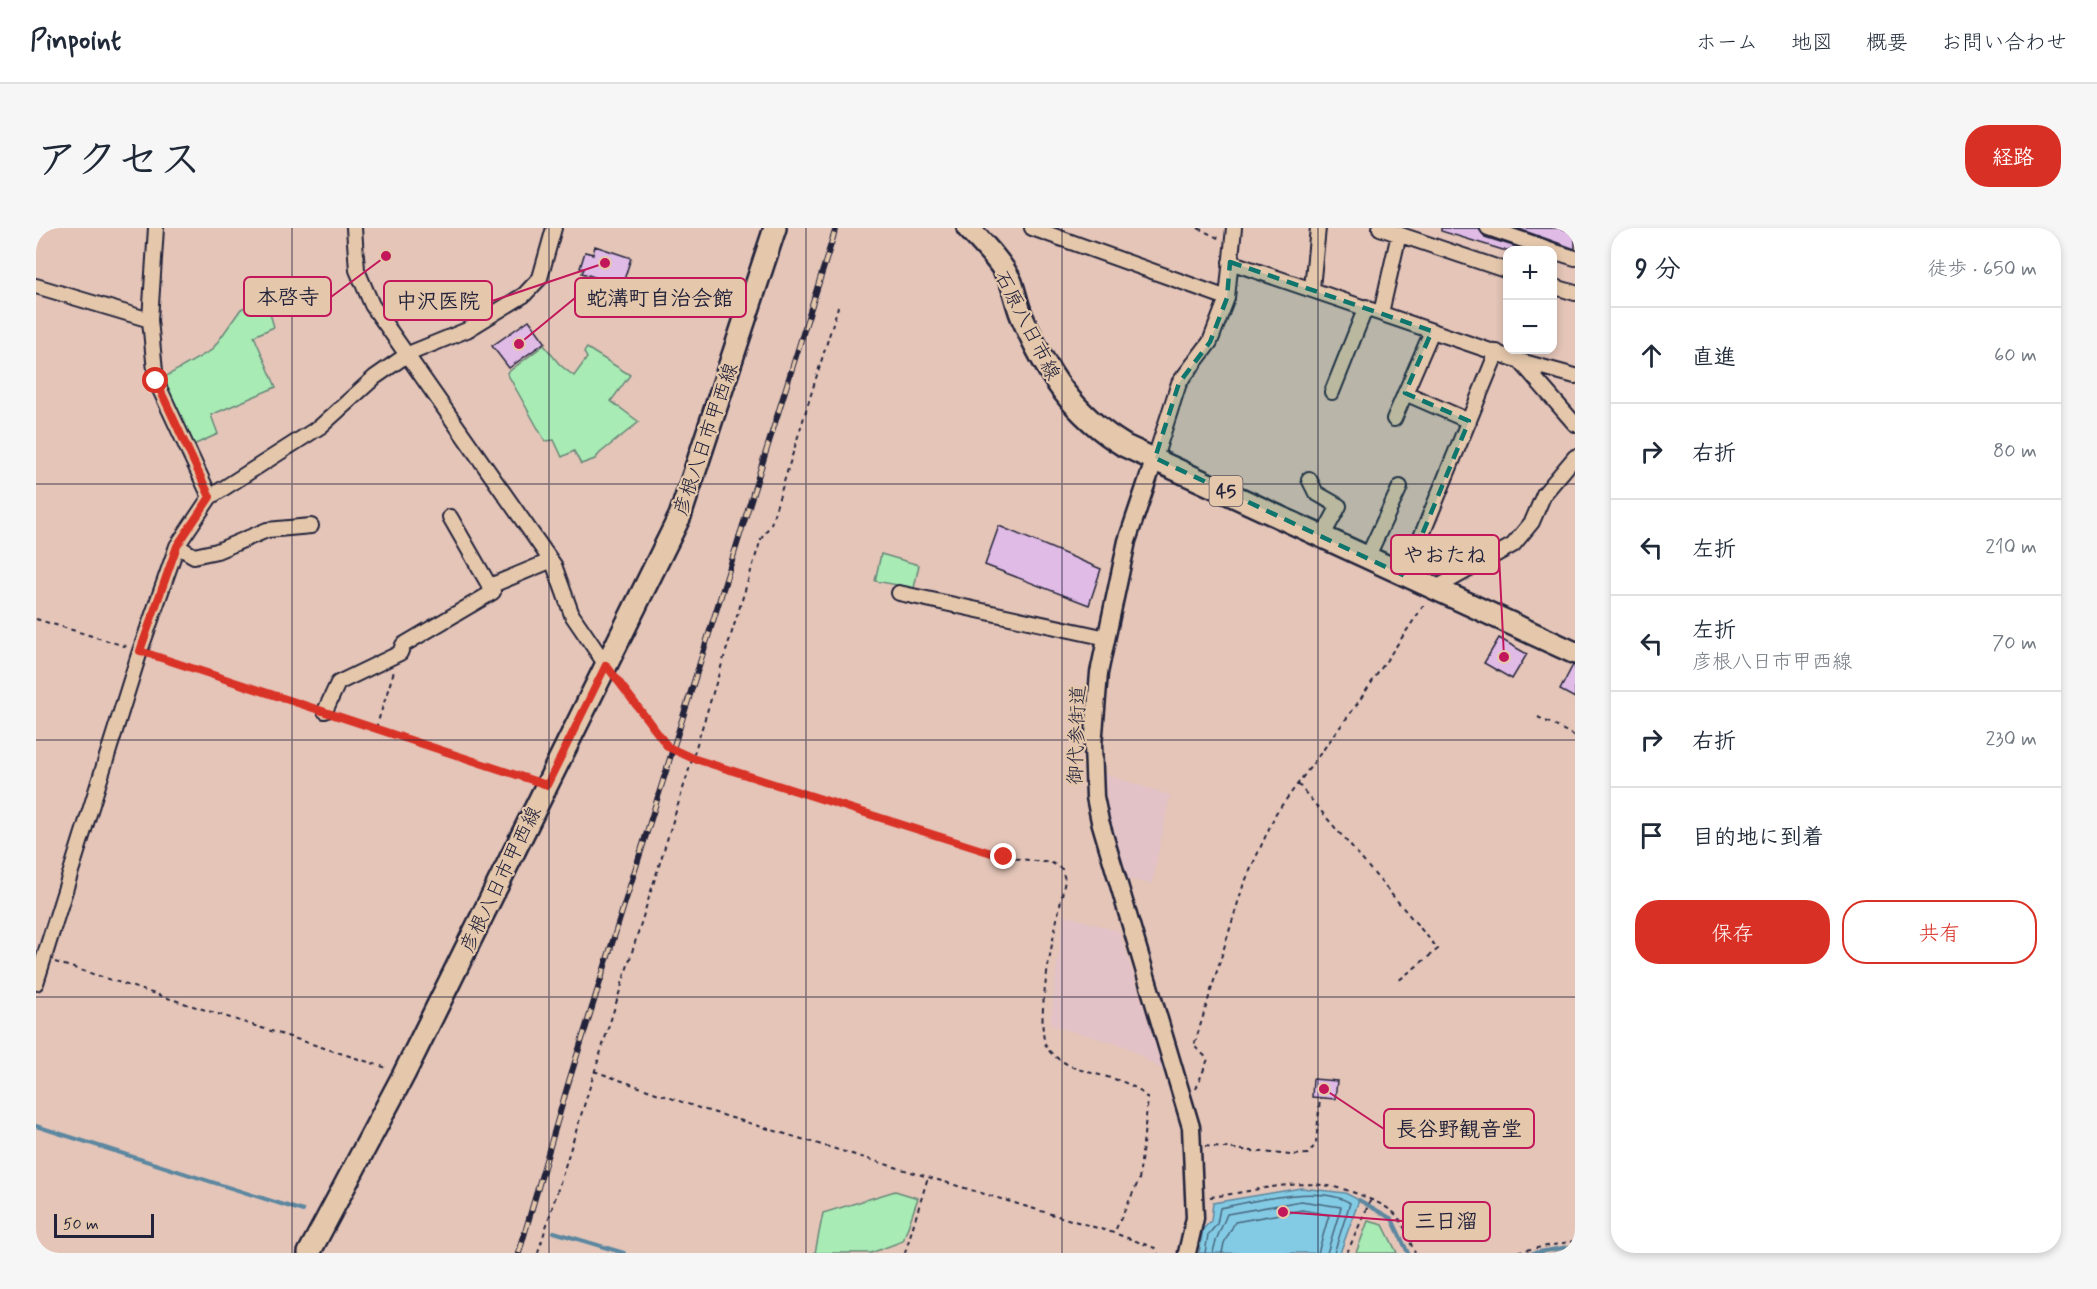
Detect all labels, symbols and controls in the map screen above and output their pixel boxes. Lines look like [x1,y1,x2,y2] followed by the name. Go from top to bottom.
[30,23,121,60] text: Pinpoint
[1696,29,1758,57] text: ホーム
[1791,29,1833,57] text: 地図
[1866,29,1908,57] text: 概要
[1941,29,2067,57] text: お問い合わせ
[1965,125,2061,187] button: 経路
[36,134,201,189] text: アクセス
[1503,246,1557,354] map controls
[1503,246,1557,300] button: +
[1635,253,1681,287] text: 9 分
[1927,256,2037,283] text: 徒歩 · 650 m
[987,266,1066,385] street label: 石原八日市線
[244,277,331,316] callout: 本啓寺
[575,278,746,317] callout: 蛇溝町自治会館
[384,281,492,320] callout: 中沢医院
[257,284,320,312] text: 本啓寺
[587,285,734,313] text: 蛇溝町自治会館
[396,288,480,316] text: 中沢医院
[1503,300,1557,354] button: −
[1635,339,1668,372] icon: ahead
[1994,342,2037,369] text: 60 m
[1692,344,1736,372] text: 直進
[668,359,745,520] street label: 彦根八日市甲西線
[142,367,168,393] route start
[1635,435,1668,468] icon: right
[1993,438,2037,465] text: 80 m
[1692,440,1736,468] text: 右折
[1210,476,1242,506] road number: 45
[1635,531,1668,564] icon: left
[1985,534,2037,561] text: 210 m
[1391,535,1499,574] callout: やおたね
[1692,536,1736,564] text: 左折
[1403,542,1487,570] text: やおたね
[1692,617,1736,645] text: 左折
[1635,627,1668,660] icon: left
[1992,630,2037,657] text: 70 m
[1692,649,1852,676] text: 彦根八日市甲西線
[1062,685,1093,785] street label: 御代参街道
[1635,723,1668,756] icon: right
[1985,726,2037,753] text: 230 m
[1692,728,1736,756] text: 右折
[454,802,549,957] street label: 彦根八日市甲西線
[1635,819,1668,852] icon: arrive
[1692,824,1824,852] text: 目的地に到着
[990,843,1016,869] route end
[1635,900,1830,964] button: 保存
[1842,900,2037,964] button: 共有
[1384,1109,1534,1148] callout: 長谷野観音堂
[1396,1116,1522,1144] text: 長谷野観音堂
[1403,1202,1490,1241] callout: 三日溜
[1415,1208,1478,1236] text: 三日溜
[54,1211,154,1238] scale bar
[63,1214,99,1235] text: 50 m

